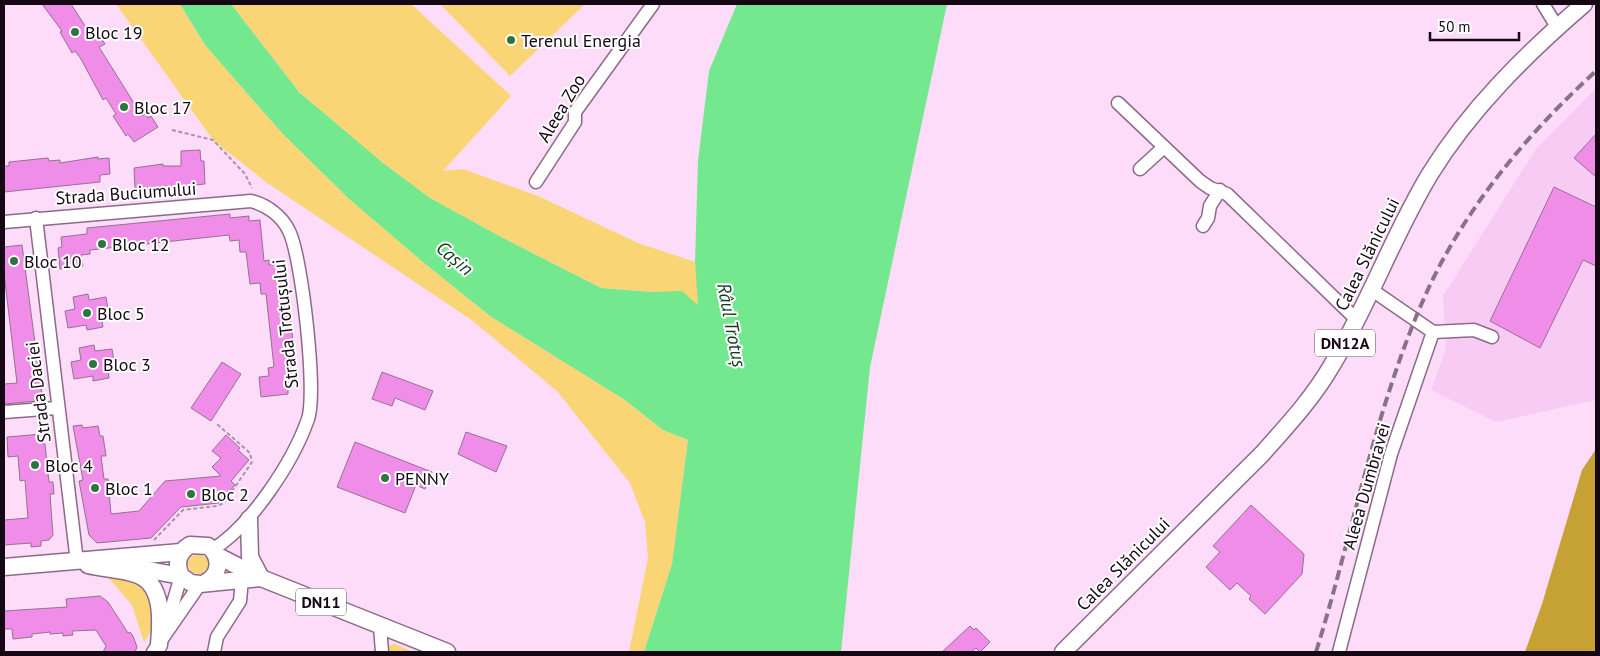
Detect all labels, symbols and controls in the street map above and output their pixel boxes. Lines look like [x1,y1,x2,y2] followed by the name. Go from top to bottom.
[1430,10,1519,42] scale bar
[1438,17,1471,36] text: 50 m
[85,21,143,44] place label: Bloc 19
[69,26,81,38] marker: Bloc 19
[521,29,641,52] place label: Terenul Energia
[505,34,517,46] marker: Terenul Energia
[532,70,590,146] street label: Aleea Zoo
[134,96,192,119] place label: Bloc 17
[118,101,130,113] marker: Bloc 17
[55,177,197,209] street label: Strada Buciumului
[1330,194,1404,314] street label: Calea Slănicului
[112,233,170,256] place label: Bloc 12
[431,236,479,281] water label: Cașin
[96,238,108,250] marker: Bloc 12
[24,250,82,273] place label: Bloc 10
[8,255,20,267] marker: Bloc 10
[267,258,303,390] street label: Strada Trotușului
[712,281,752,370] water label: Râul Trotuș
[97,302,145,325] place label: Bloc 5
[81,307,93,319] marker: Bloc 5
[1315,329,1375,356] road number: DN12A
[20,340,56,444] street label: Strada Daciei
[103,353,151,376] place label: Bloc 3
[87,358,99,370] marker: Bloc 3
[1337,420,1395,552] street label: Aleea Dumbravei
[45,454,93,477] place label: Bloc 4
[29,459,41,471] marker: Bloc 4
[395,467,449,490] place label: PENNY
[379,472,391,484] marker: PENNY
[105,477,153,500] place label: Bloc 1
[89,482,101,494] marker: Bloc 1
[201,483,249,506] place label: Bloc 2
[185,488,197,500] marker: Bloc 2
[1071,512,1175,616] street label: Calea Slănicului
[296,588,346,616] road number: DN11

